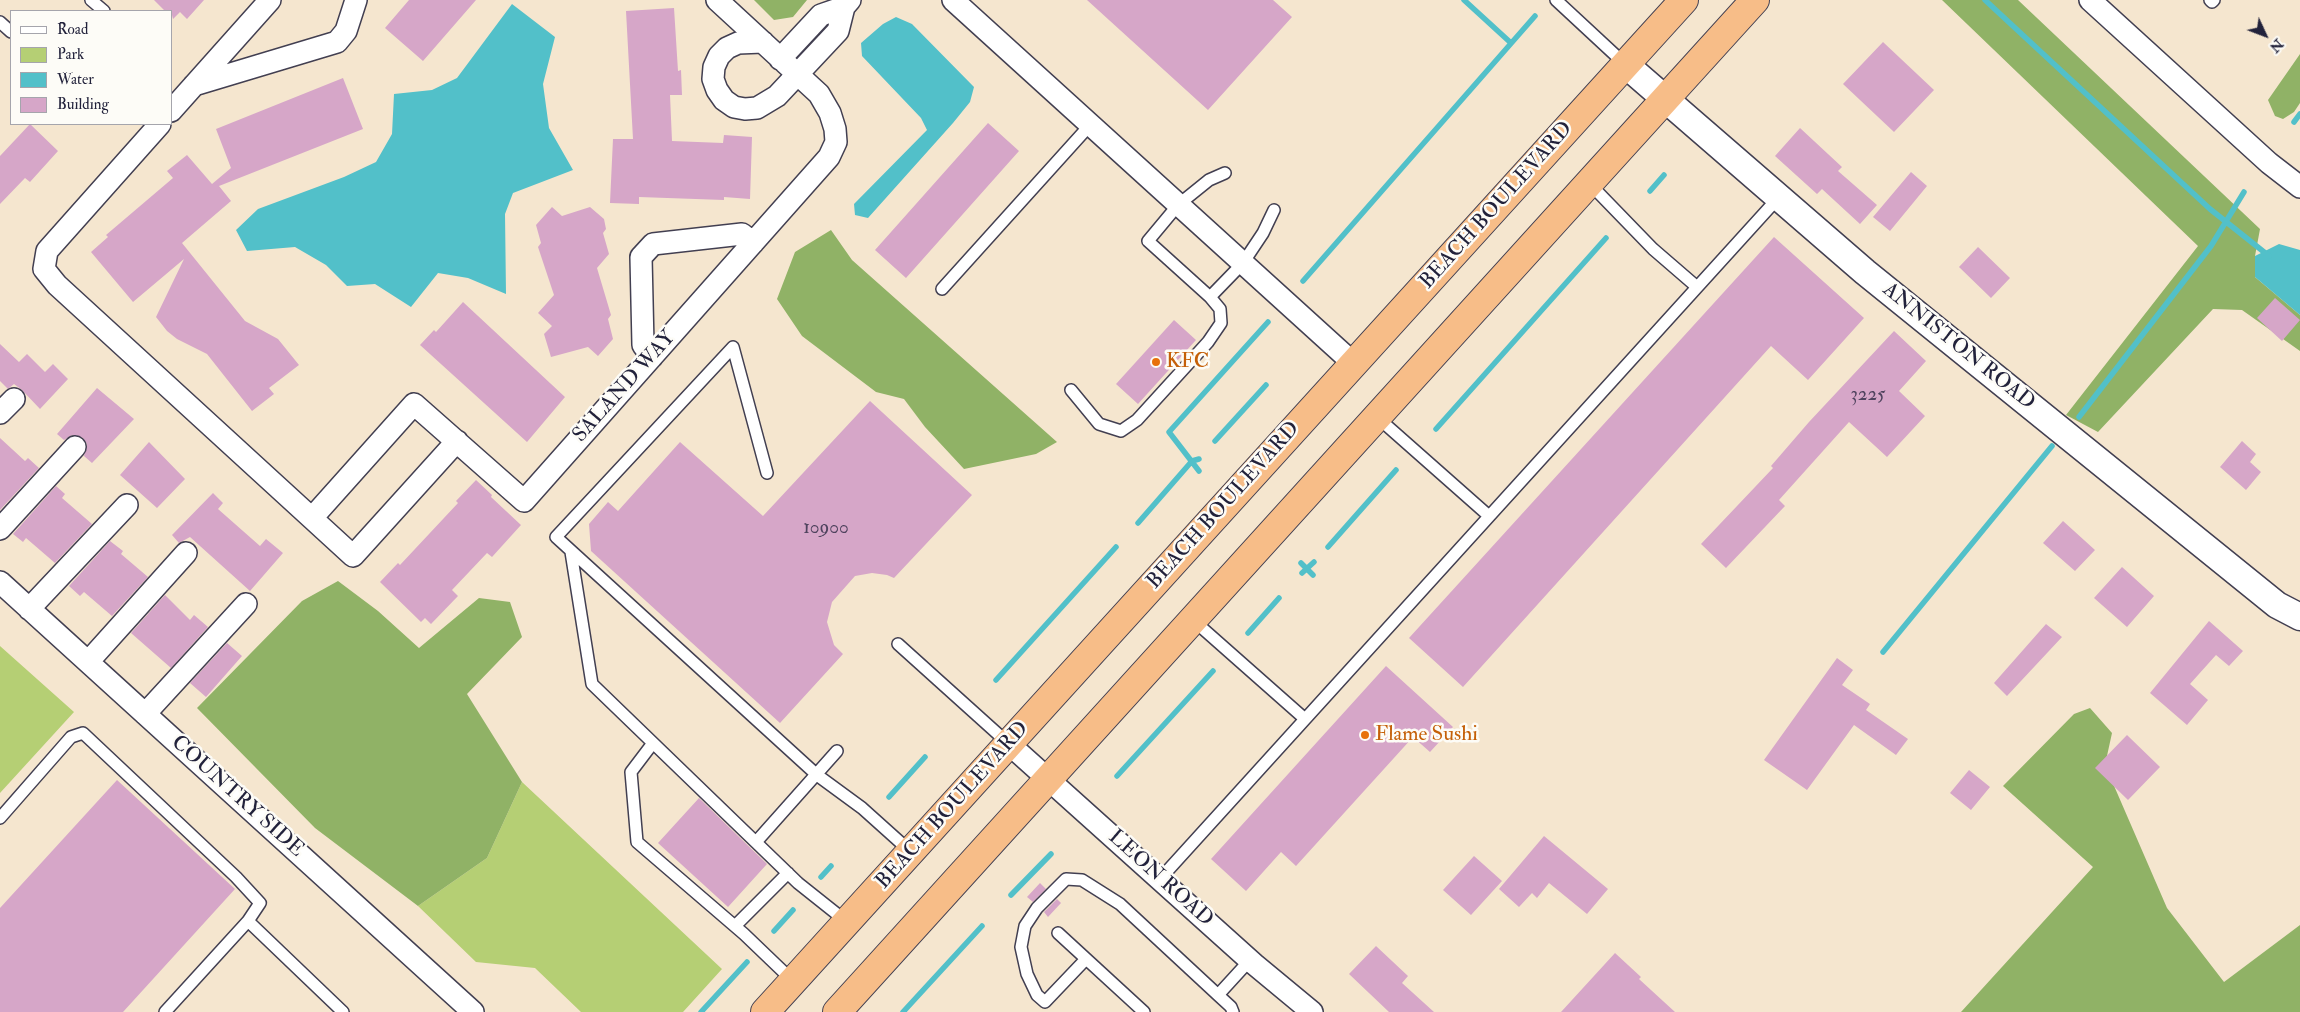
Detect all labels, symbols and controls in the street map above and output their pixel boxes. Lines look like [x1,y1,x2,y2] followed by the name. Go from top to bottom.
[10,10,172,125] legend
[2240,10,2290,60] north arrow
[57,20,88,39] text: Road
[2266,35,2287,56] text: N
[57,45,84,64] text: Park
[57,70,94,89] text: Water
[57,95,109,114] text: Building
[1415,117,1579,295] street label: BEACH BOULEVARD
[1877,278,2039,416] street label: ANNISTON ROAD
[568,326,682,448] street label: SALAND WAY
[1166,349,1209,375] place label: KFC
[1150,356,1162,368] marker: KFC
[1851,385,1885,407] house number: 3225
[1142,417,1306,595] street label: BEACH BOULEVARD
[803,518,849,540] house number: 10900
[871,717,1035,895] street label: BEACH BOULEVARD
[1375,722,1478,748] place label: Flame Sushi
[1359,729,1371,741] marker: Flame Sushi
[165,731,309,863] street label: COUNTRY SIDE
[1102,825,1218,933] street label: LEON ROAD

